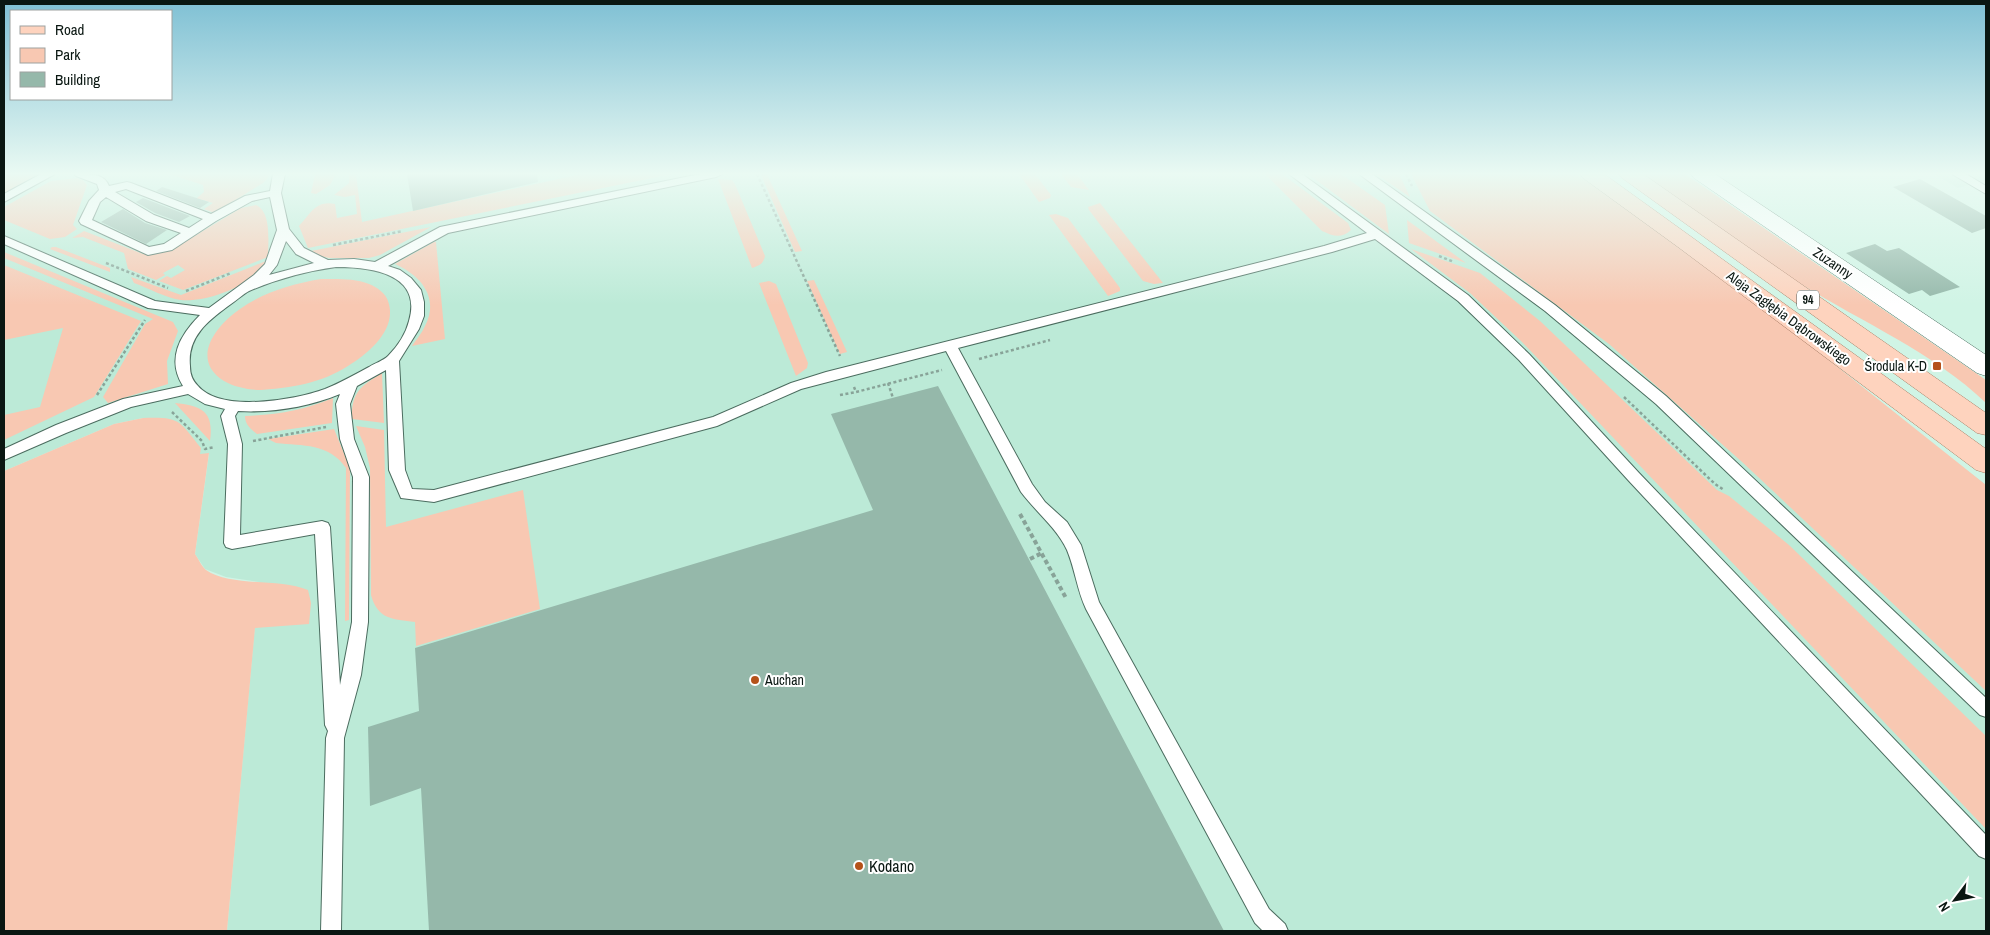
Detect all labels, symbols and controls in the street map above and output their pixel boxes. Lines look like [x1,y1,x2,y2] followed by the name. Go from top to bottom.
[10,10,172,100] legend
[55,19,84,40] text: Road
[55,44,81,65] text: Park
[55,69,100,90] text: Building
[1810,243,1856,283] street label: Zuzanny
[1722,266,1855,369] street label: Aleja Zagłębia Dąbrowskiego
[1797,290,1819,310] road number: 94
[1864,357,1927,375] place label: Środula K-D
[1931,360,1943,372] marker: Środula K-D
[764,671,804,689] place label: Auchan
[749,674,761,686] marker: Auchan
[869,855,914,877] place label: Kodano
[853,860,865,872] marker: Kodano
[1930,875,1980,925] north arrow
[1934,899,1954,915] text: N

